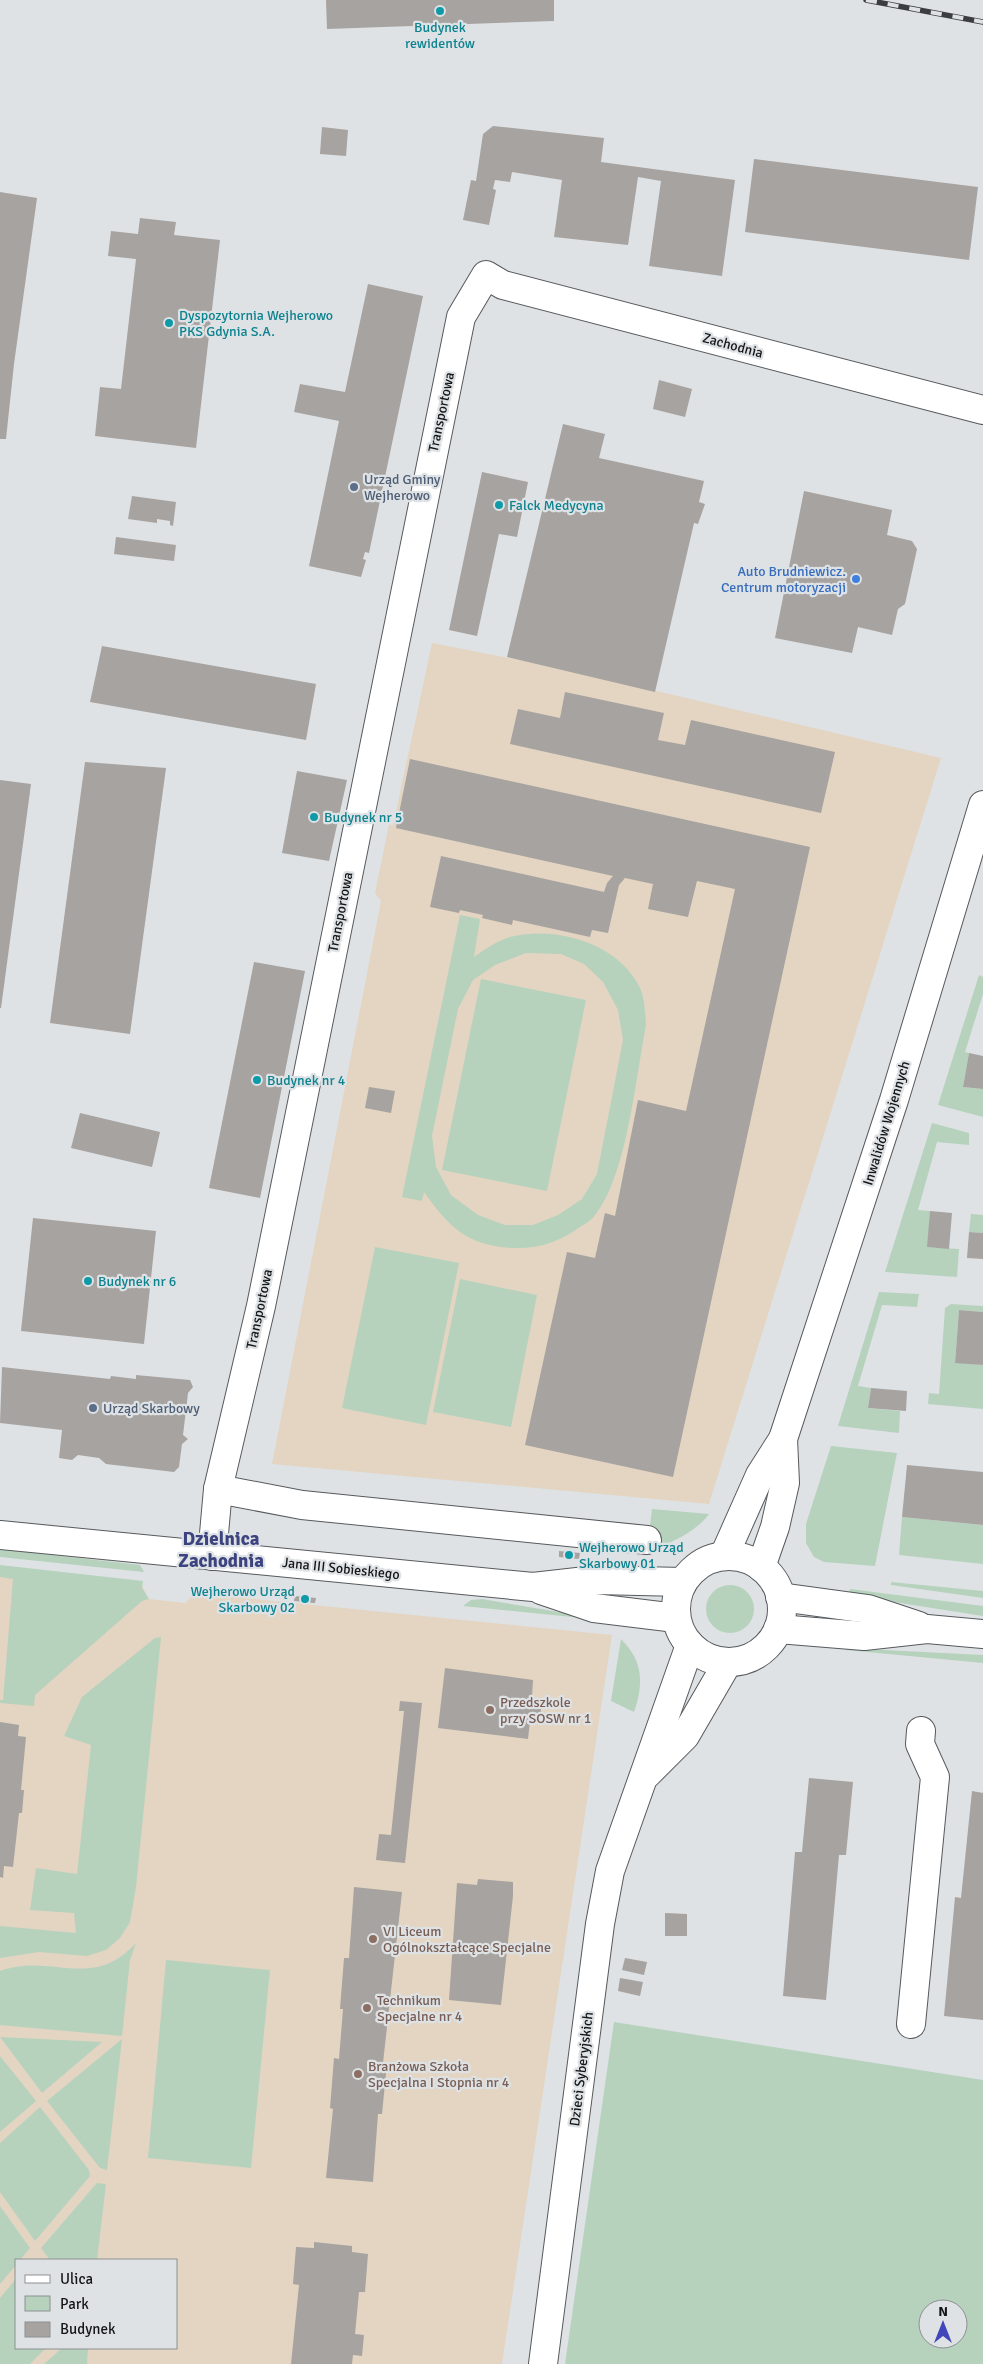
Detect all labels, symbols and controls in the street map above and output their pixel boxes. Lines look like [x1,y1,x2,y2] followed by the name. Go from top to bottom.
[434,5,446,17] marker: Budynek rewidentów
[405,19,475,52] place label: Budynek rewidentów
[179,307,333,340] place label: Dyspozytornia Wejherowo PKS Gdynia S.A.
[163,317,175,329] marker: Dyspozytornia Wejherowo PKS Gdynia S.A.
[701,329,765,362] street label: Zachodnia
[425,371,458,454] street label: Transportowa
[364,471,441,504] place label: Urząd Gminy Wejherowo
[348,481,360,493] marker: Urząd Gminy Wejherowo
[509,497,604,514] place label: Falck Medycyna
[493,499,505,511] marker: Falck Medycyna
[721,563,846,596] place label: Auto Brudniewicz. Centrum motoryzacji
[850,573,862,585] marker: Auto Brudniewicz. Centrum motoryzacji
[324,809,402,826] place label: Budynek nr 5
[308,811,320,823] marker: Budynek nr 5
[324,871,357,954] street label: Transportowa
[859,1059,914,1187] street label: Inwalidów Wojennych
[267,1072,346,1089] place label: Budynek nr 4
[251,1074,263,1086] marker: Budynek nr 4
[243,1268,276,1351] street label: Transportowa
[98,1273,176,1290] place label: Budynek nr 6
[82,1275,94,1287] marker: Budynek nr 6
[103,1400,200,1417] place label: Urząd Skarbowy
[87,1402,99,1414] marker: Urząd Skarbowy
[178,1527,264,1573] district label: Dzielnica Zachodnia
[579,1539,684,1572] place label: Wejherowo Urząd Skarbowy 01
[563,1549,575,1561] marker: Wejherowo Urząd Skarbowy 01
[281,1554,401,1583] street label: Jana III Sobieskiego
[190,1583,295,1616] place label: Wejherowo Urząd Skarbowy 02
[299,1593,311,1605] marker: Wejherowo Urząd Skarbowy 02
[500,1694,591,1727] place label: Przedszkole przy SOSW nr 1
[484,1704,496,1716] marker: Przedszkole przy SOSW nr 1
[383,1923,551,1956] place label: VI Liceum Ogólnokształcące Specjalne
[367,1933,379,1945] marker: VI Liceum Ogólnokształcące Specjalne
[377,1992,463,2025] place label: Technikum Specjalne nr 4
[361,2002,373,2014] marker: Technikum Specjalne nr 4
[566,2011,597,2127] street label: Dzieci Syberyjskich
[368,2058,510,2091] place label: Branżowa Szkoła Specjalna I Stopnia nr 4
[352,2068,364,2080] marker: Branżowa Szkoła Specjalna I Stopnia nr 4
[15,2259,178,2349] legend
[60,2270,93,2288] text: Ulica
[60,2295,89,2313] text: Park
[918,2299,968,2349] north arrow
[938,2303,948,2320] text: N
[60,2320,116,2338] text: Budynek

